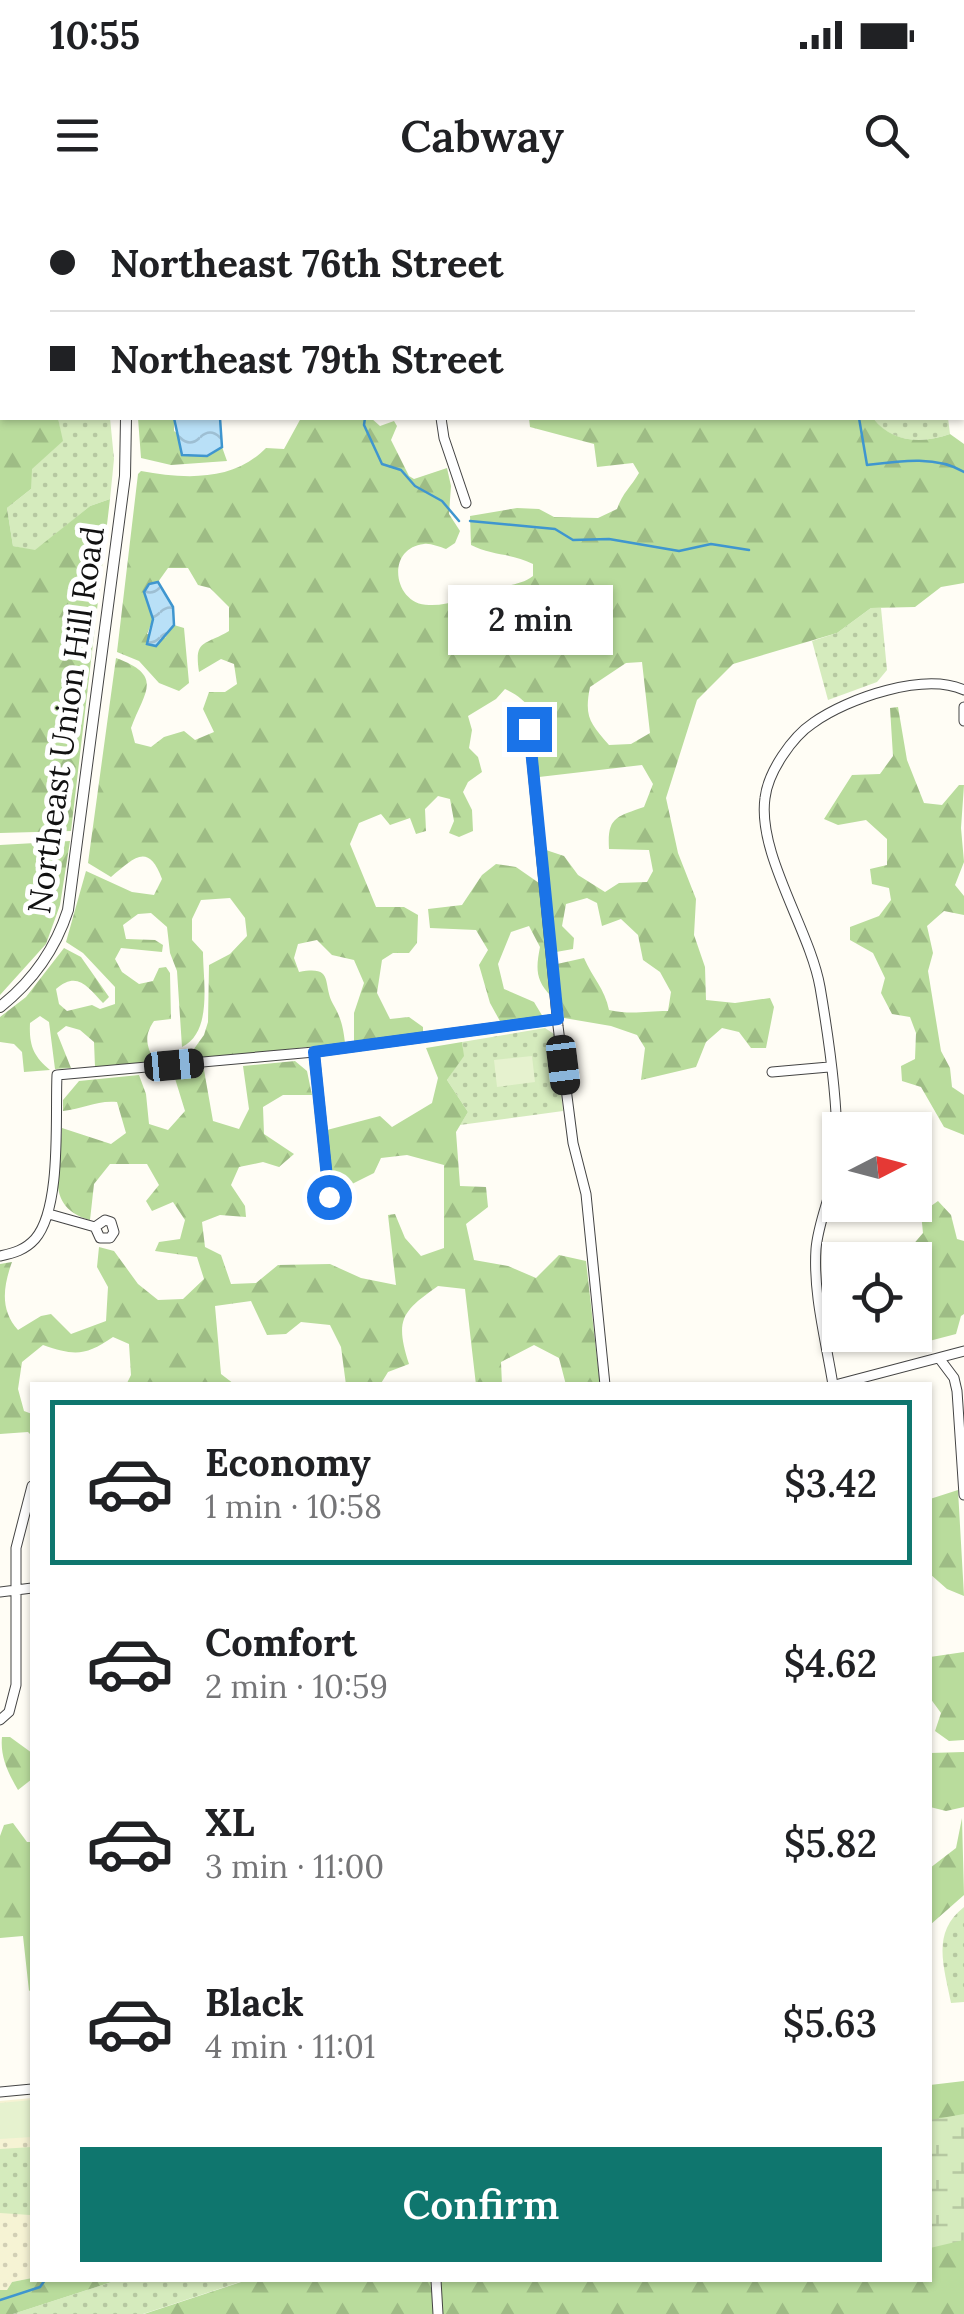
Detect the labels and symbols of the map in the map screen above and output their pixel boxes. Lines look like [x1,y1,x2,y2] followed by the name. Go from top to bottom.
[18,524,113,916] street label: Northeast Union Hill Road
[446,584,612,654] callout: 2 min
[507,707,552,752] route end
[544,1033,582,1097] car
[143,1047,205,1083] car
[822,1112,932,1222] north arrow
[307,1175,352,1220] route start

